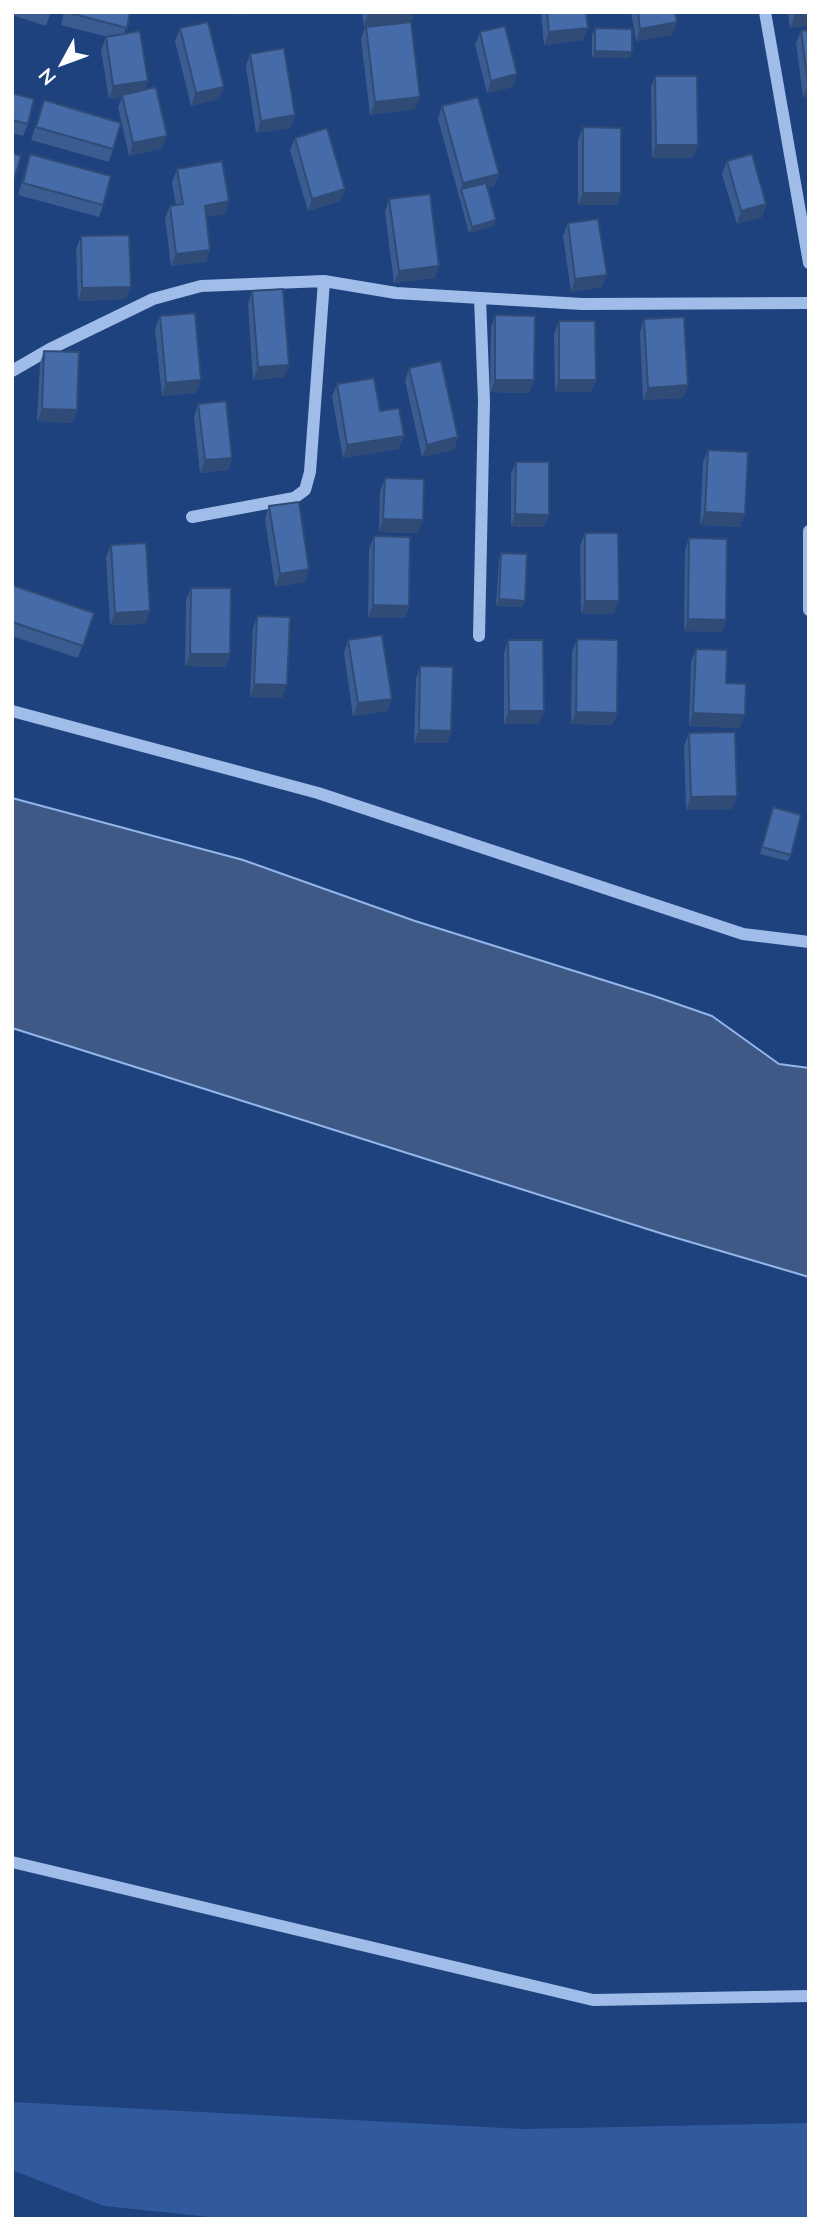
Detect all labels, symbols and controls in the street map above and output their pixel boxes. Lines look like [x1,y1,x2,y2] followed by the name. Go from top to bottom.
[28,28,98,98] north arrow
[33,64,60,90] text: N

